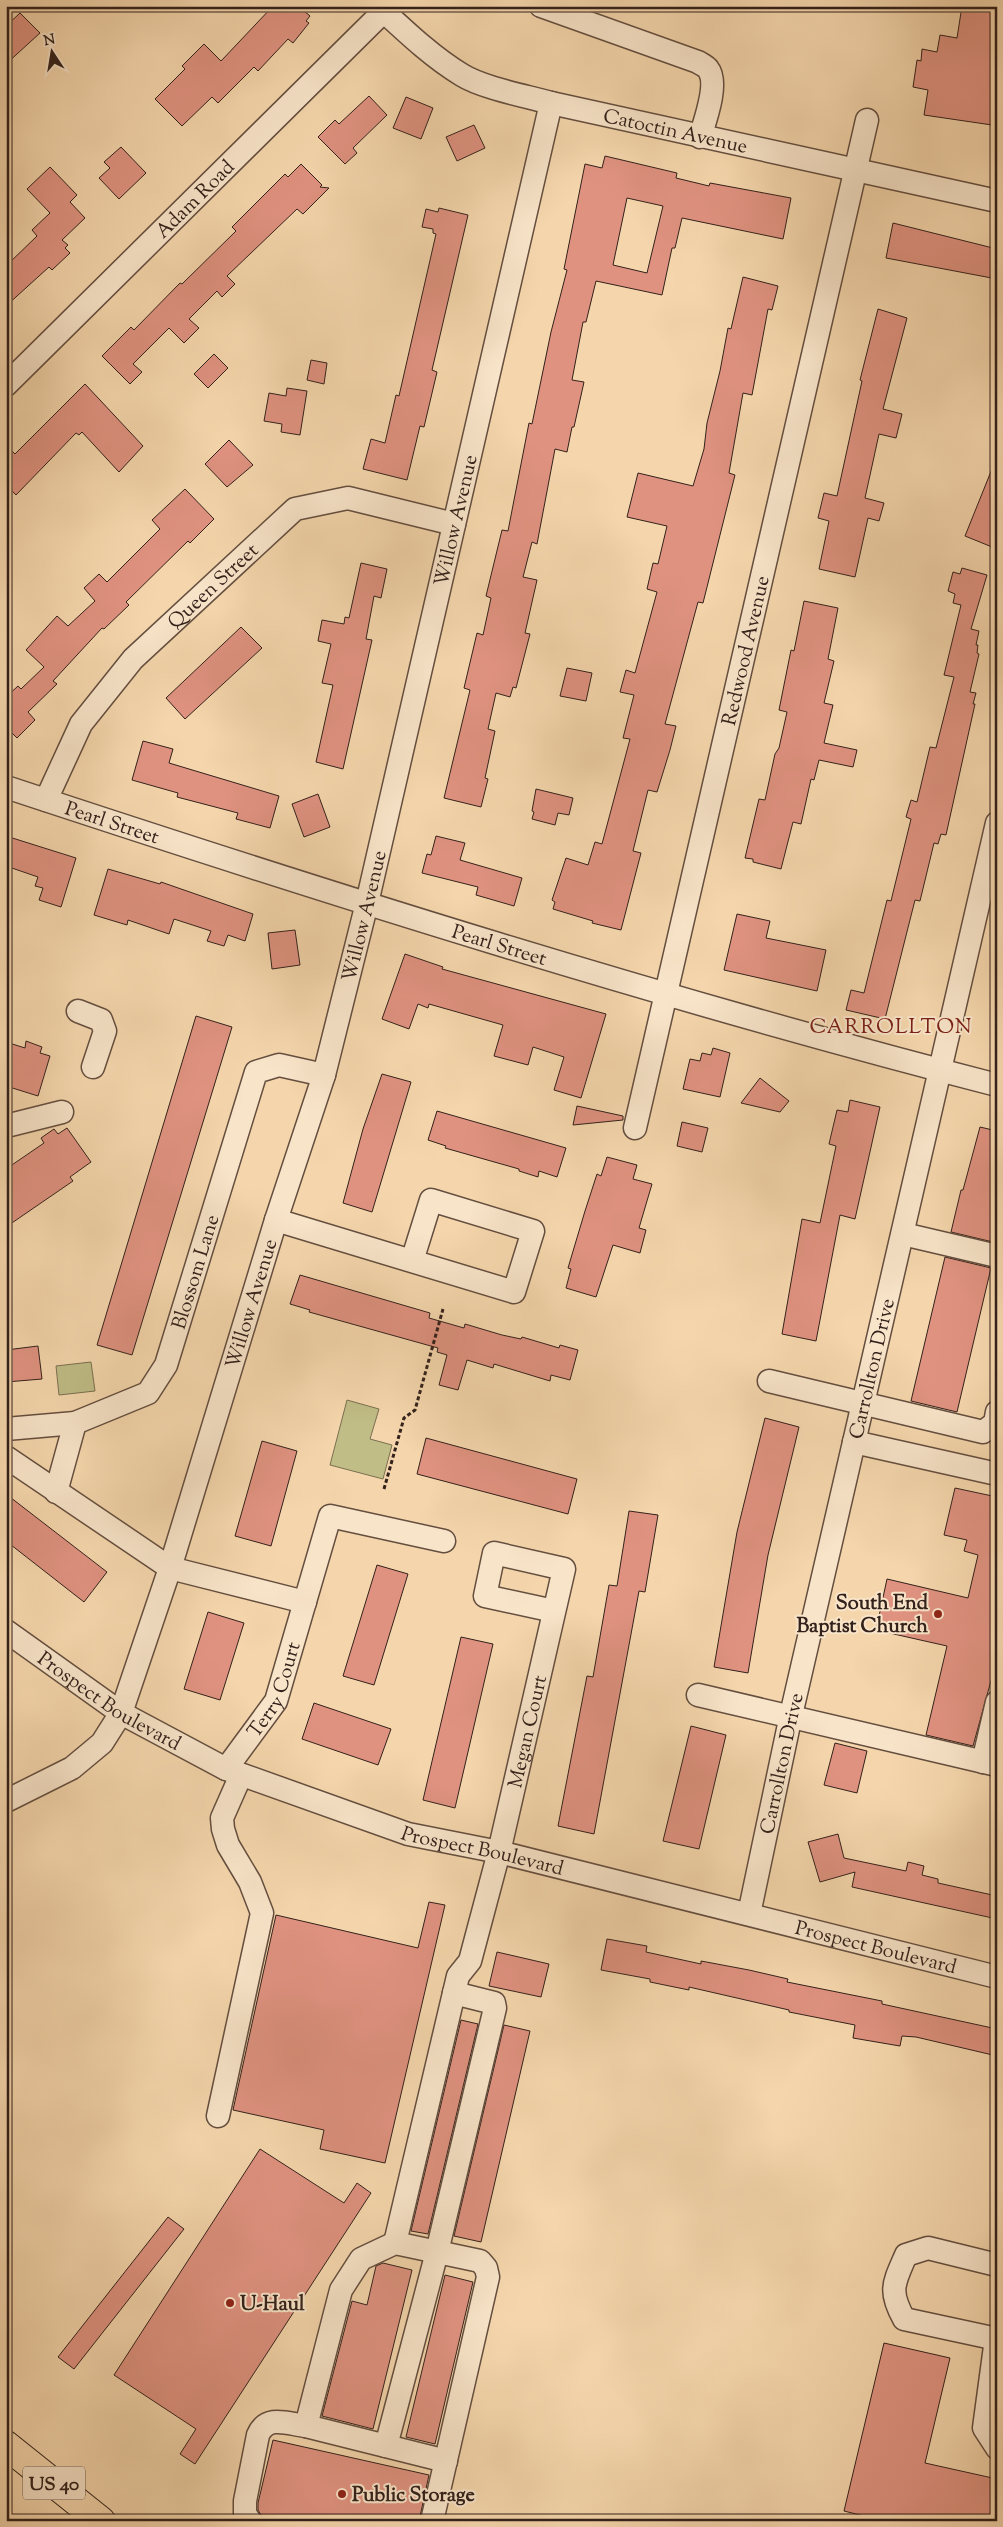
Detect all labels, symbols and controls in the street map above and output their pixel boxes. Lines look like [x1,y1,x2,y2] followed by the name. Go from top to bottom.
[28,28,78,78] north arrow
[42,30,57,52] text: N
[600,103,750,163] street label: Catoctin Avenue
[150,154,242,246] street label: Adam Road
[428,452,487,589] street label: Willow Avenue
[162,538,266,637] street label: Queen Street
[716,573,779,729] street label: Redwood Avenue
[61,795,163,853] street label: Pearl Street
[336,848,396,985] street label: Willow Avenue
[448,919,550,975] street label: Pearl Street
[809,1013,973,1043] district label: CARROLLTON
[166,1212,228,1333] street label: Blossom Lane
[220,1236,286,1373] street label: Willow Avenue
[843,1296,904,1442] street label: Carrollton Drive
[797,1590,929,1642] place label: South End Baptist Church
[932,1608,944,1620] marker: South End Baptist Church
[241,1639,310,1745] street label: Terry Court
[30,1646,185,1759] street label: Prospect Boulevard
[502,1673,556,1791] street label: Megan Court
[754,1690,813,1837] street label: Carrollton Drive
[396,1821,566,1885] street label: Prospect Boulevard
[792,1915,959,1983] street label: Prospect Boulevard
[240,2291,305,2320] place label: U-Haul
[224,2297,236,2309] marker: U-Haul
[23,2466,85,2500] road number: US 40
[352,2482,475,2511] place label: Public Storage
[336,2488,348,2500] marker: Public Storage

